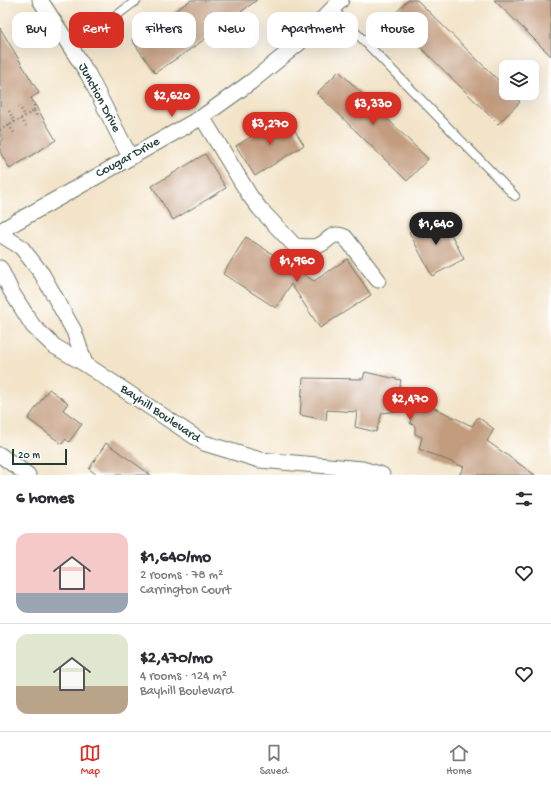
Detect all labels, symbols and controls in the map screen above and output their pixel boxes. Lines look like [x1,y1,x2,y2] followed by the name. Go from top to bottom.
[12,12,61,48] chip: Buy
[69,12,124,48] chip: Rent
[132,12,196,48] chip: Filters
[204,12,259,48] chip: New
[267,12,358,48] chip: Apartment
[366,12,428,48] chip: House
[499,60,539,100] map controls
[499,60,539,100] button: layers
[75,61,124,135] street label: Junction Drive
[139,84,205,118] pin: $2,620
[154,89,190,104] text: $2,620
[340,92,406,126] pin: $3,330
[354,97,392,112] text: $3,330
[237,112,303,146] pin: $3,270
[251,117,289,132] text: $3,270
[94,134,163,182] street label: Cougar Drive
[403,212,469,246] pin: $1,640
[418,217,454,232] text: $1,640
[264,249,330,283] pin: $1,960
[279,254,315,269] text: $1,960
[116,381,204,447] street label: Bayhill Boulevard
[377,387,443,421] pin: $2,470
[392,392,428,407] text: $2,470
[12,447,67,466] scale bar
[18,450,40,462] text: 20 m
[513,488,535,510] icon: filters
[16,489,74,509] text: 6 homes
[140,548,211,568] text: $1,640/mo
[48,549,96,597] icon: home
[513,562,535,584] icon: heart
[140,568,223,583] text: 2 rooms · 78 m²
[140,583,231,598] text: Carrington Court
[140,649,213,669] text: $2,470/mo
[48,650,96,698] icon: home
[513,663,535,685] icon: heart
[140,669,227,684] text: 4 rooms · 124 m²
[140,684,233,699] text: Bayhill Boulevard
[79,742,101,778] tab: Map
[260,742,288,778] tab: Saved
[446,742,472,778] tab: Home

